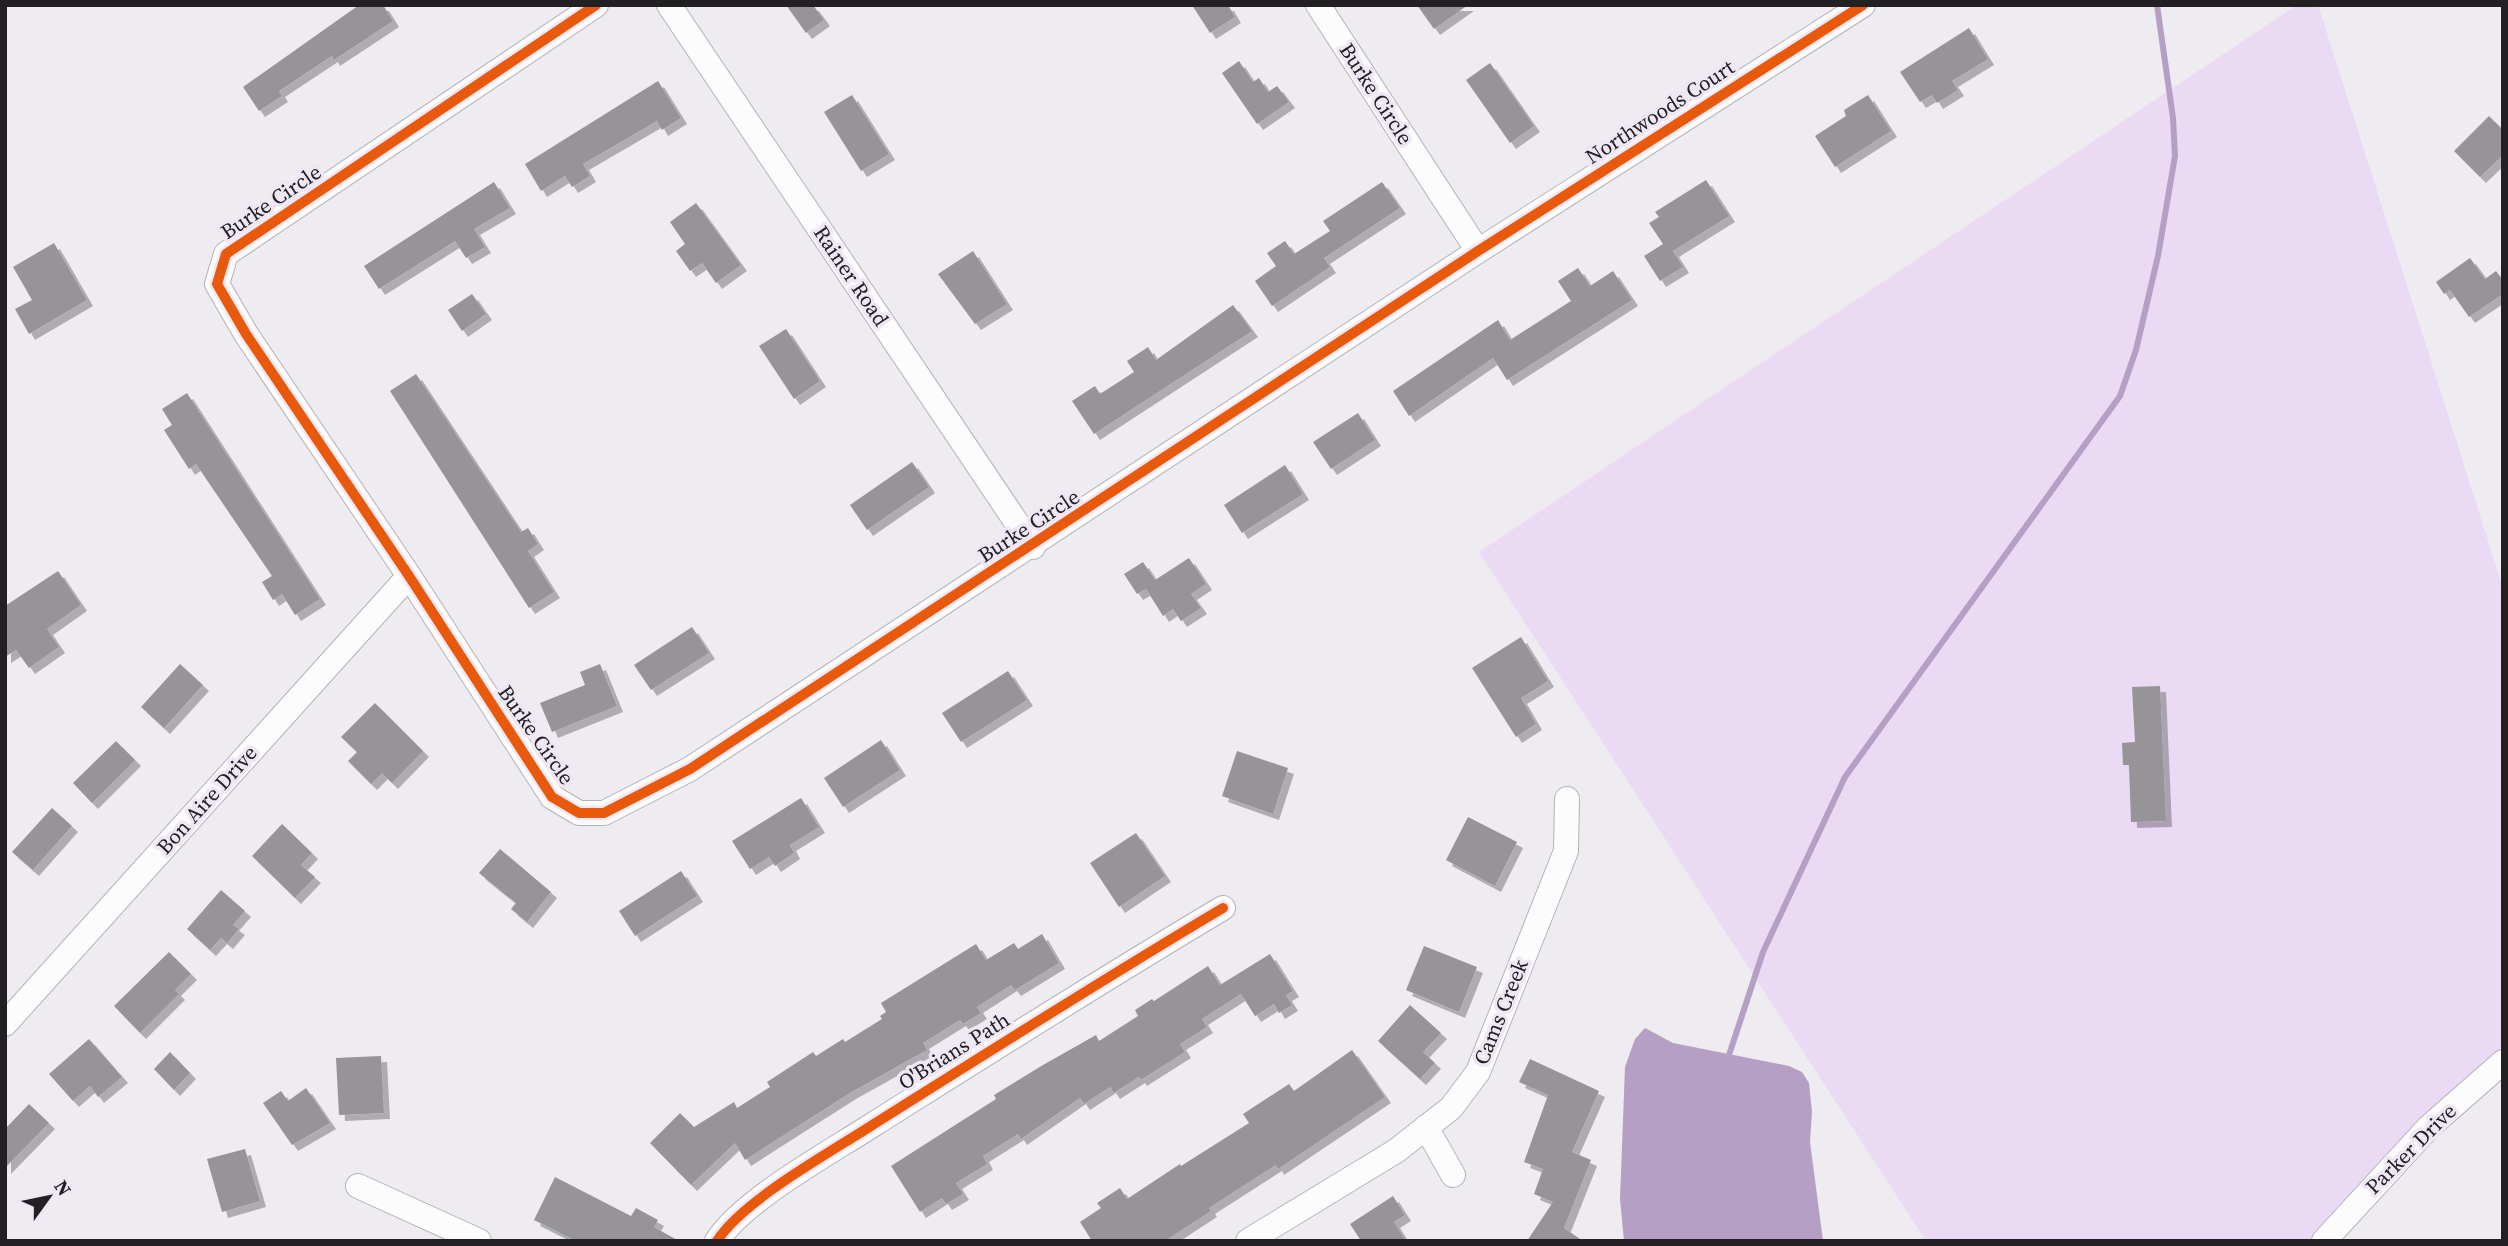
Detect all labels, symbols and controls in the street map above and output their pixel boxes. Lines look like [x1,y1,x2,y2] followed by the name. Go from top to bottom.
[1333,37,1420,150] street label: Burke Circle
[1580,52,1740,171] street label: Northwoods Court
[215,157,327,246] street label: Burke Circle
[807,220,896,332] street label: Rainer Road
[972,482,1085,569] street label: Burke Circle
[491,679,581,790] street label: Burke Circle
[150,739,263,860] street label: Bon Aire Drive
[1466,954,1535,1069] street label: Cams Creek
[893,1005,1015,1096] street label: O'Brians Path
[2359,1097,2463,1201] street label: Parker Drive
[14,1162,84,1232] north arrow
[49,1175,78,1201] text: N

